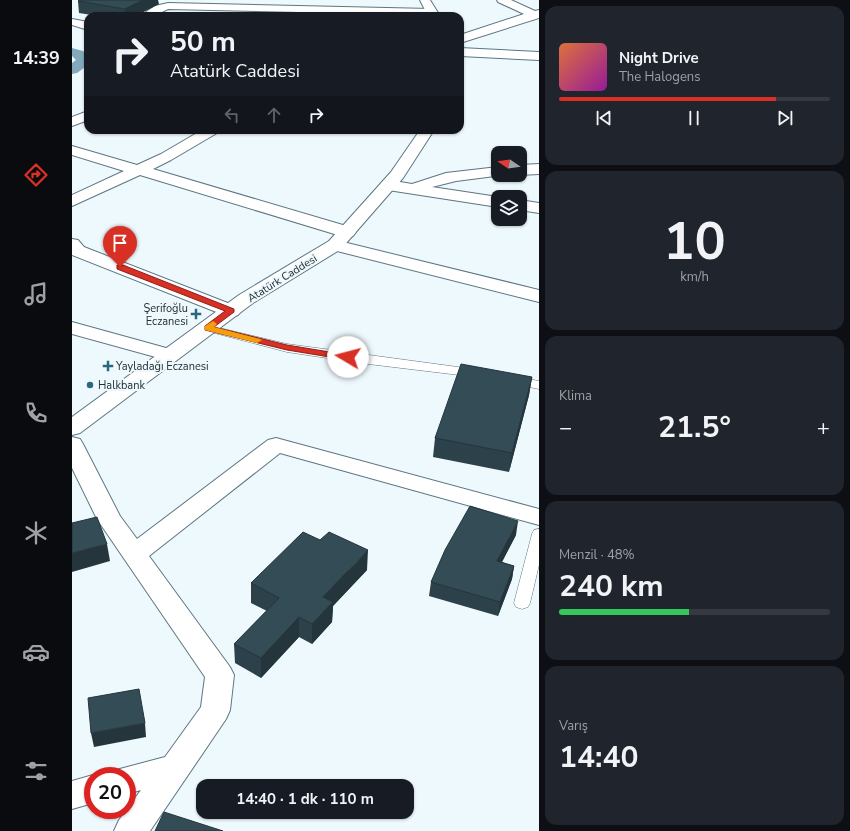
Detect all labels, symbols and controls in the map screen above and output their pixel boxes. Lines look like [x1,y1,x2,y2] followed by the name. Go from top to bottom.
[170,23,236,61] text: 50 m
[104,28,156,80] icon: right
[12,46,60,70] text: 14:39
[619,48,699,68] text: Night Drive
[170,59,300,83] text: Atatürk Caddesi
[619,68,700,86] text: The Halogens
[221,104,243,126] icon: left
[263,104,285,126] icon: ahead
[305,104,327,126] icon: right
[593,107,615,129] icon: previous
[683,107,705,129] icon: pause
[774,107,796,129] icon: next
[491,146,527,182] north arrow
[491,146,527,226] map controls
[22,161,50,189] icon: directions
[491,190,527,226] button: layers
[663,206,726,277] text: 10
[103,226,137,267] pin
[109,232,131,254] icon: arrive
[245,251,320,306] street label: Atatürk Caddesi
[680,268,709,286] text: km/h
[22,280,50,308] icon: music
[143,301,188,329] place label: Şerifoğlu Eczanesi
[191,309,201,319] marker: Şerifoğlu Eczanesi
[327,336,369,378] position arrow
[115,359,209,374] place label: Yayladağı Eczanesi
[103,361,113,371] marker: Yayladağı Eczanesi
[98,378,145,393] place label: Halkbank
[85,380,95,390] marker: Halkbank
[559,387,592,405] text: Klima
[22,399,50,427] icon: phone
[658,407,731,448] text: 21.5°
[559,413,572,443] text: −
[817,413,830,443] text: +
[22,519,50,547] icon: climate
[559,546,635,564] text: Menzil · 48%
[559,566,664,607] text: 240 km
[22,638,50,666] icon: car
[559,717,588,735] text: Varış
[559,737,638,778] text: 14:40
[22,757,50,785] icon: filters
[84,767,136,819] speed limit sign: 20
[236,789,374,809] text: 14:40 · 1 dk · 110 m

